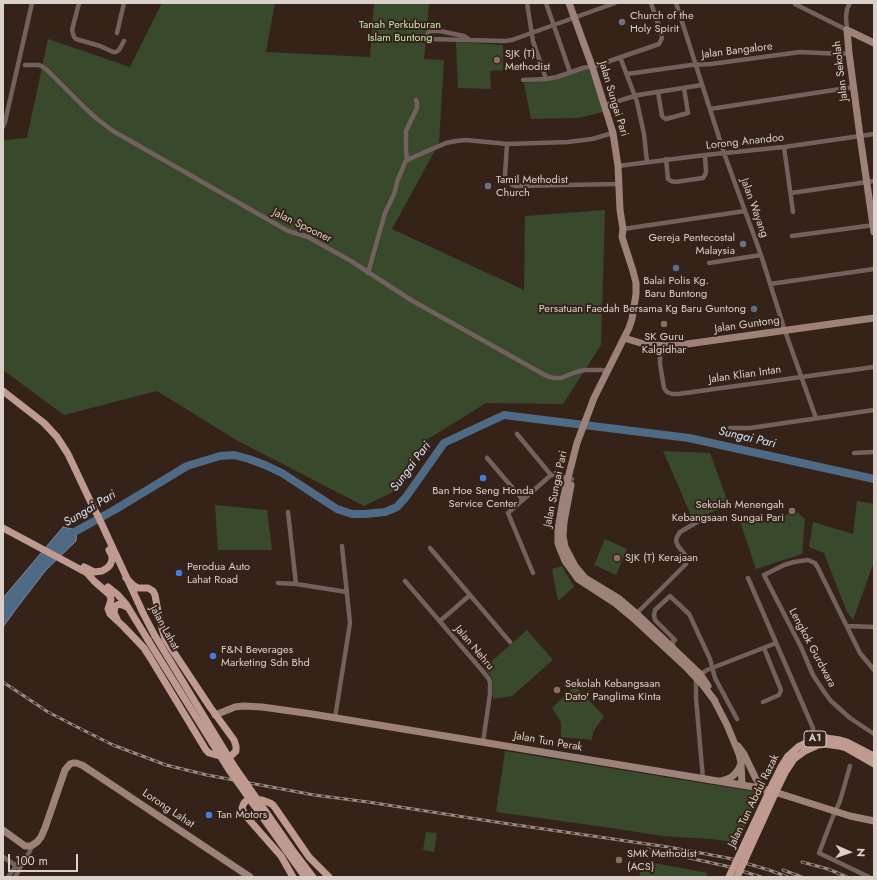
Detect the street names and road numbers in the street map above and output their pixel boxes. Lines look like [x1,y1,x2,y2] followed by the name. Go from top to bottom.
[701,40,773,62] street label: Jalan Bangalore
[831,40,851,102] street label: Jalan Sekolah
[595,60,631,138] street label: Jalan Sungai Pari
[705,131,785,153] street label: Lorong Anandoo
[737,177,771,239] street label: Jalan Wayang
[270,206,334,246] street label: Jalan Spooner
[714,314,780,336] street label: Jalan Guntong
[708,363,782,387] street label: Jalan Klian Intan
[541,450,571,528] street label: Jalan Sungai Pari
[146,603,182,653] street label: Jalan Lahat
[786,606,838,690] street label: Lengkok Gurdwara
[451,623,497,673] street label: Jalan Nehru
[513,729,583,755] street label: Jalan Tun Perak
[804,731,826,747] road number: A1
[726,752,782,850] street label: Jalan Tun Abdul Razak
[139,787,197,831] street label: Lorong Lahat

